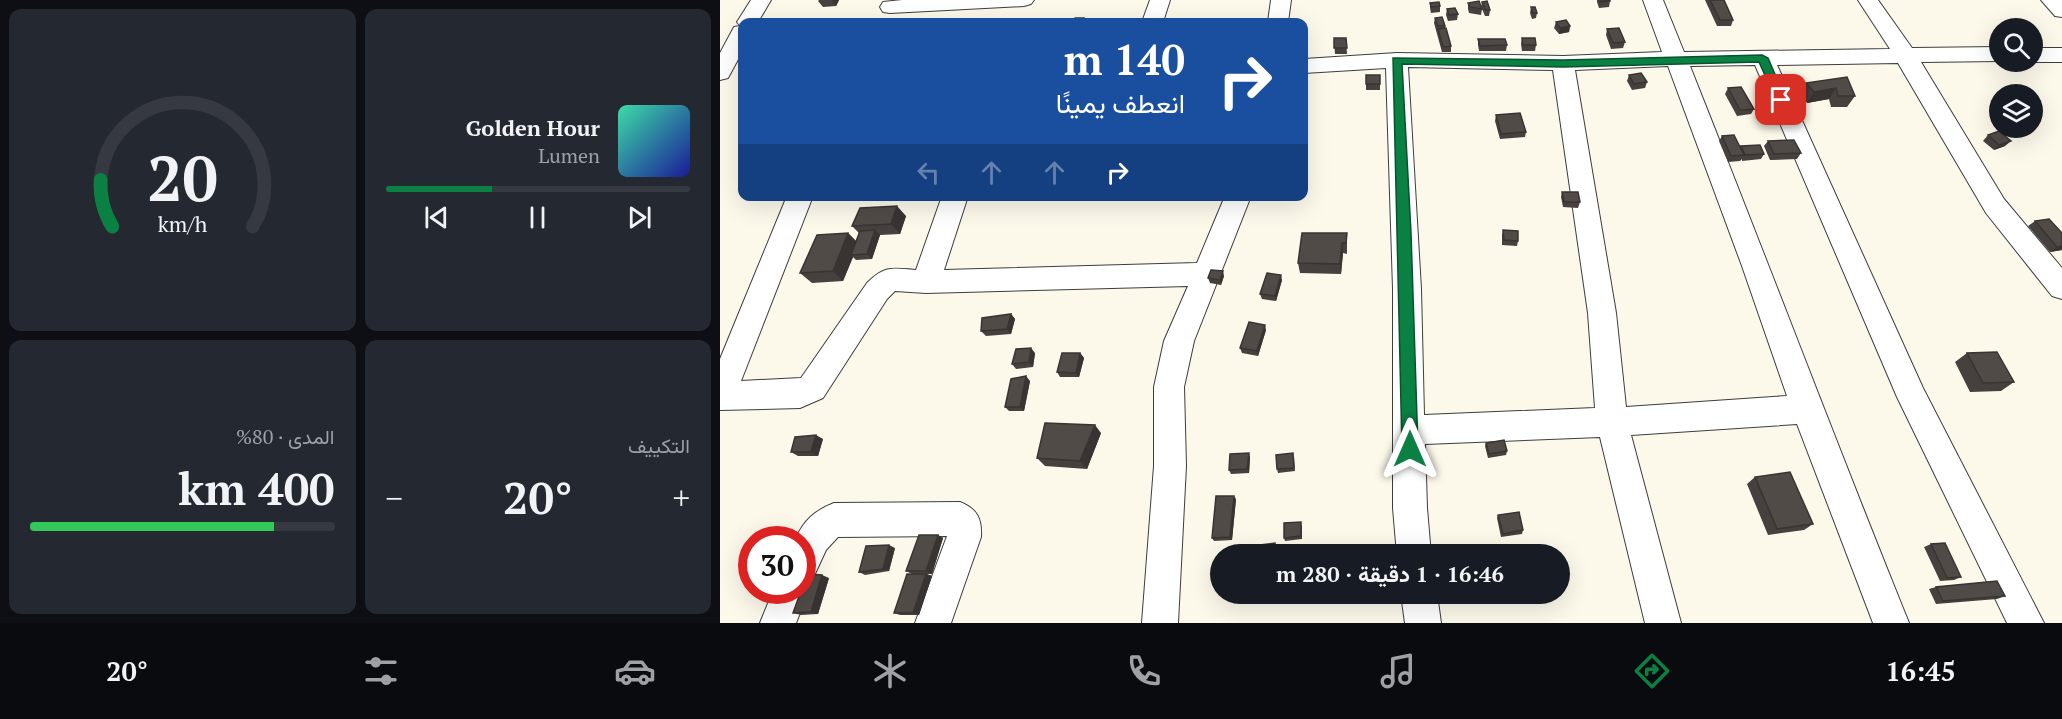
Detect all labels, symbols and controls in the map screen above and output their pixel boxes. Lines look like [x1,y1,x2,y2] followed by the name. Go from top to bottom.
[1989,18,2043,138] map controls
[1989,18,2043,72] button: search
[1064,31,1185,87] text: 140 m
[1206,42,1284,120] icon: right
[1755,74,1806,125] pin
[1764,83,1797,116] icon: arrive
[1989,84,2043,138] button: layers
[1056,85,1185,121] text: انعطف يمينًا
[466,113,600,142] text: Golden Hour
[147,136,218,219] text: 20
[538,142,600,169] text: Lumen
[912,156,945,189] icon: left
[975,156,1008,189] icon: ahead
[1038,156,1071,189] icon: ahead
[1101,156,1134,189] icon: right
[420,201,453,234] icon: previous
[521,201,554,234] icon: pause
[623,201,656,234] icon: next
[157,210,207,238] text: km/h
[1378,417,1442,481] position arrow
[236,423,335,450] text: المدى · 80%
[628,432,690,459] text: التكييف
[178,458,335,518] text: 400 km
[503,467,572,527] text: 20°
[386,476,403,519] text: −
[672,476,690,519] text: +
[738,526,816,604] speed limit sign: 30
[1276,559,1504,588] text: 16:46 · 1 دقيقة · 280 m
[360,650,402,692] icon: filters
[614,650,656,692] icon: car
[869,650,911,692] icon: climate
[1123,650,1165,692] icon: phone
[1377,650,1419,692] icon: music
[1631,650,1673,692] icon: directions
[106,653,148,689] text: 20°
[1886,653,1956,689] text: 16:45

